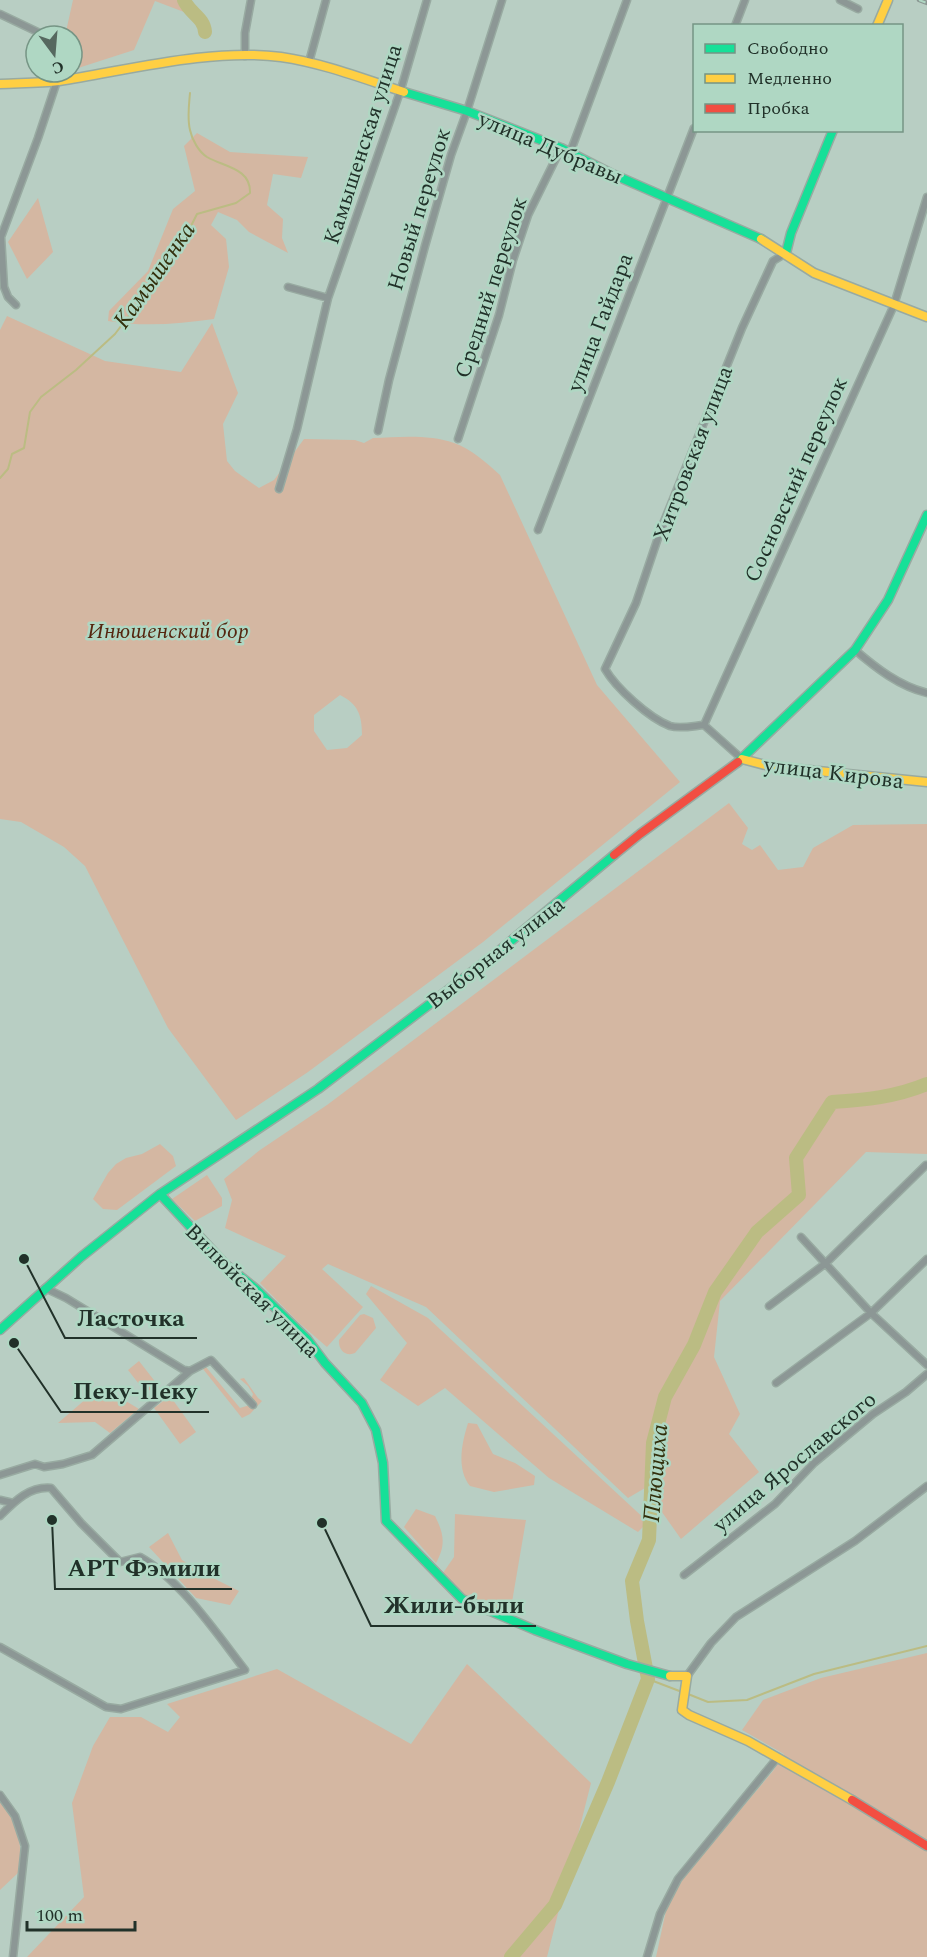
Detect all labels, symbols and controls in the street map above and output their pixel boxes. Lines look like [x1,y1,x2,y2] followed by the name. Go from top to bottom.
[24,24,84,84] north arrow
[693,24,903,132] legend
[747,35,828,62] text: Свободно
[315,40,411,249] street label: Камышенская улица
[49,54,67,81] text: С
[747,65,832,92] text: Медленно
[747,95,810,122] text: Пробка
[472,103,628,194] street label: улица Дубравы
[379,124,460,295] street label: Новый переулок
[446,192,536,383] street label: Средний переулок
[105,215,205,337] water label: Камышенка
[558,248,642,398] street label: улица Гайдара
[645,361,742,546] street label: Хитровская улица
[736,371,857,588] street label: Сосновский переулок
[87,615,249,648] park label: Инюшенский бор
[761,748,906,798] street label: улица Кирова
[420,889,572,1018] street label: Выборная улица
[177,1216,327,1366] street label: Вилюйская улица
[65,1296,197,1338] callout: Ласточка
[77,1301,185,1337] text: Ласточка
[61,1370,209,1412] callout: Пеку-Пеку
[73,1374,199,1410] text: Пеку-Пеку
[705,1384,884,1541] street label: улица Ярославского
[634,1422,678,1524] water label: Плющиха
[55,1547,232,1589] callout: АРТ Фэмили
[67,1551,221,1587] text: АРТ Фэмили
[371,1584,536,1626] callout: Жили-были
[384,1588,524,1624] text: Жили-были
[27,1894,135,1932] scale bar
[36,1902,83,1929] text: 100 m

